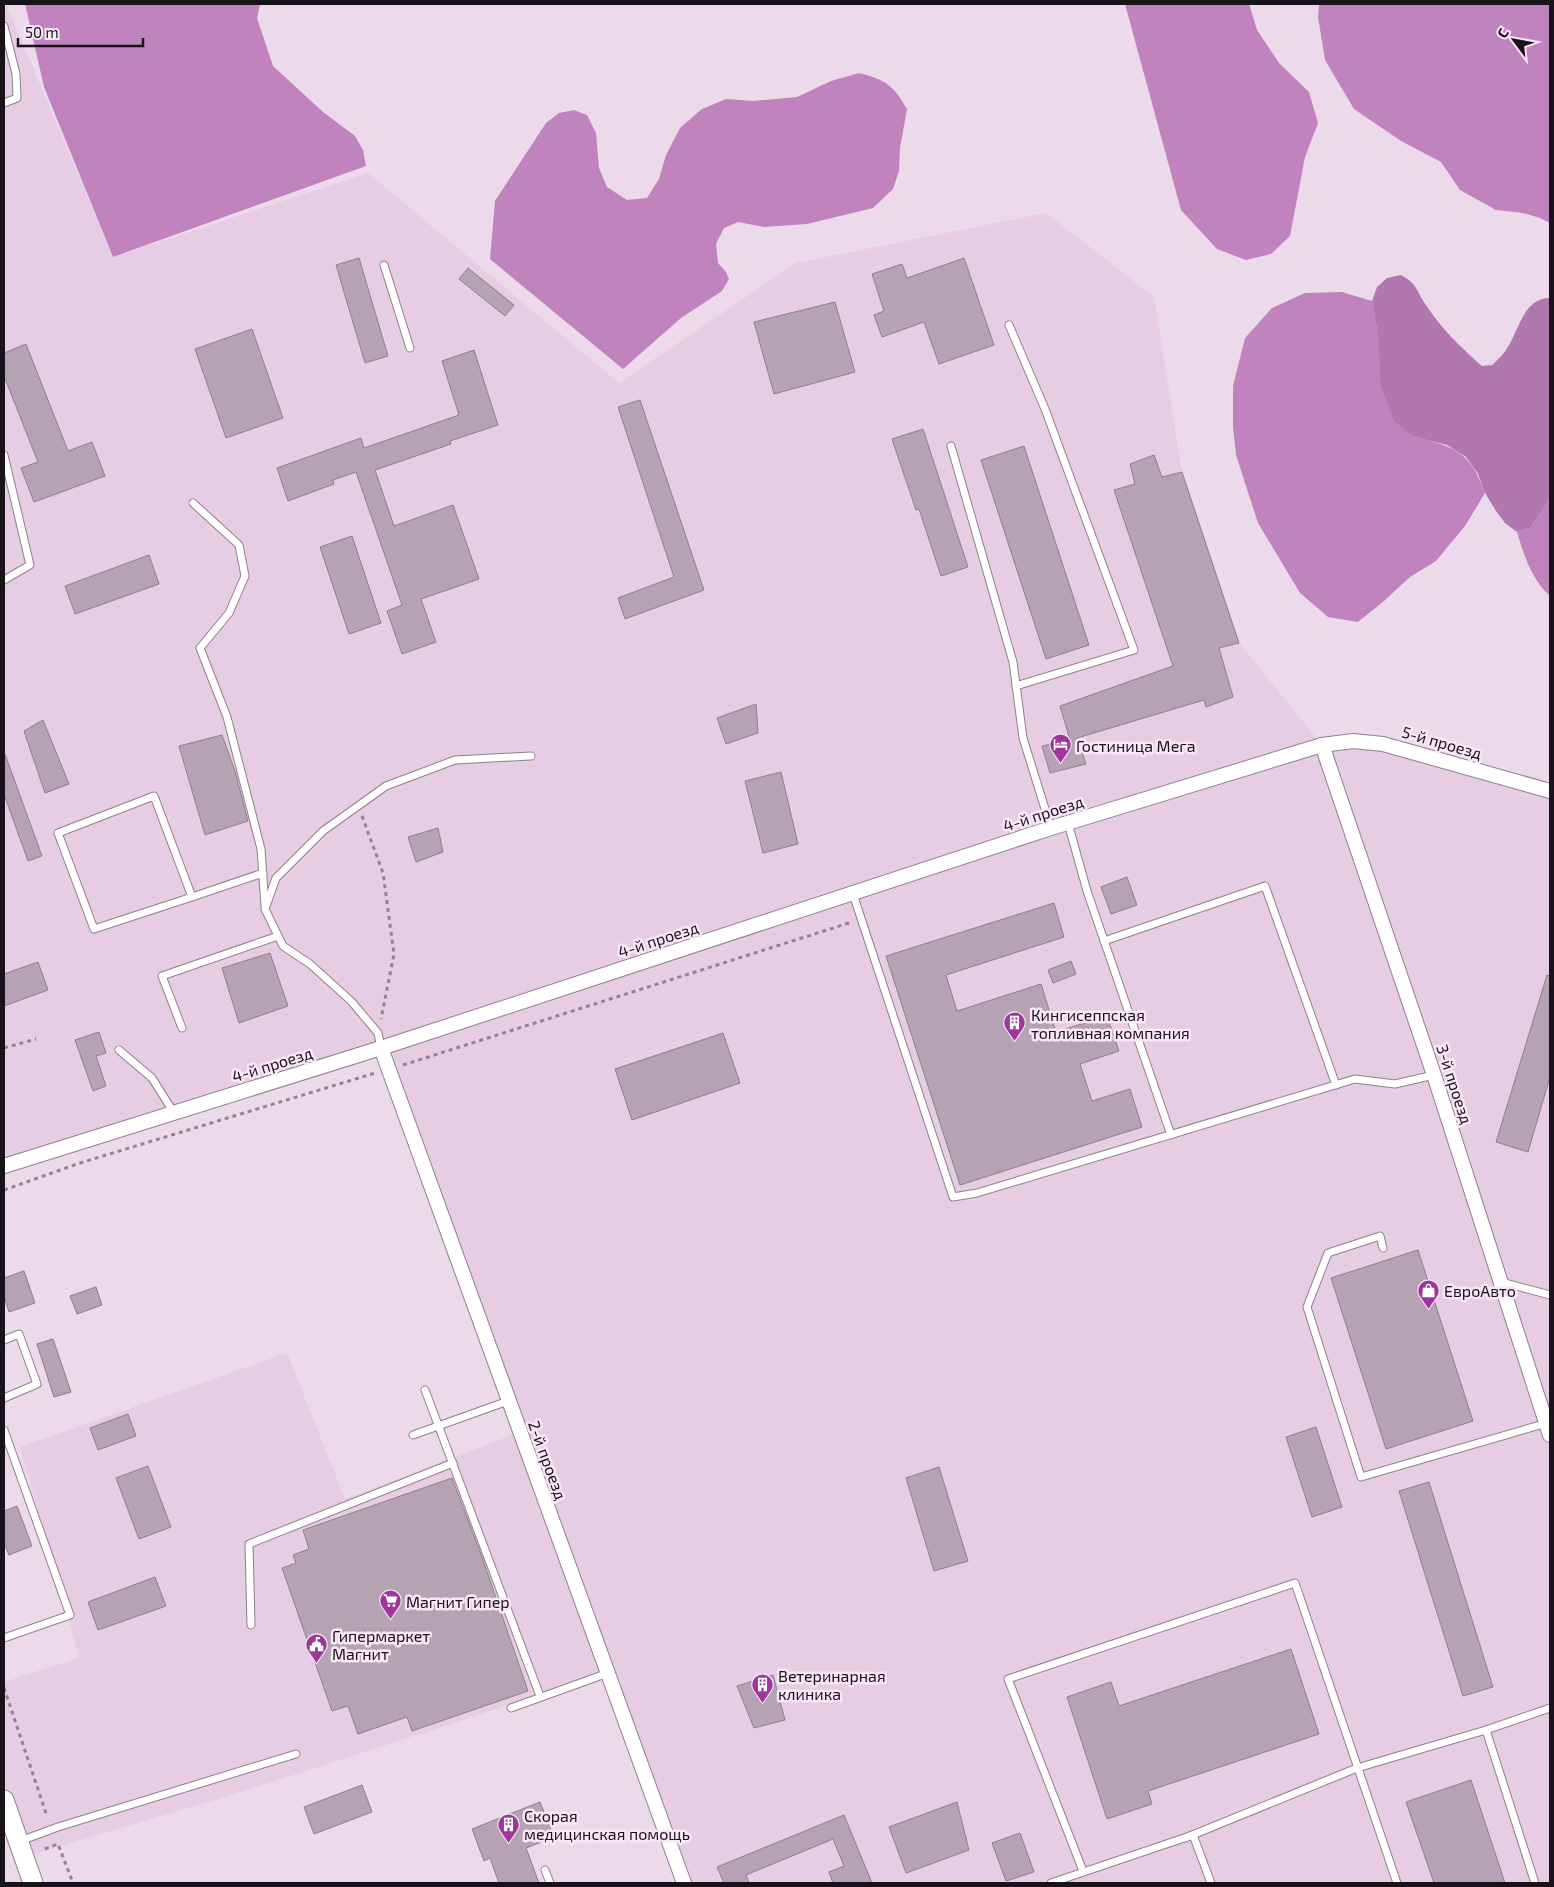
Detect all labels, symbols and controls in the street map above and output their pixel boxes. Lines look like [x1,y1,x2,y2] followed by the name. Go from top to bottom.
[18,15,142,47] scale bar
[1489,15,1539,65] north arrow
[25,23,59,41] text: 50 m
[1493,25,1512,41] text: С
[1400,722,1484,762] street label: 5-й проезд
[1048,733,1072,764] hotel icon: Гостиница Мега
[1076,736,1196,755] place label: Гостиница Мега
[1000,791,1086,835] street label: 4-й проезд
[615,917,701,961] street label: 4-й проезд
[1031,1005,1190,1042] place label: Кингисеппская топливная компания
[1003,1011,1027,1042] building icon: Кингисеппская топливная компания
[1433,1042,1477,1126] street label: 3-й проезд
[229,1043,315,1085] street label: 4-й проезд
[1416,1278,1440,1309] shop icon: ЕвроАвто
[1444,1281,1516,1300] place label: ЕвроАвто
[525,1418,571,1502] street label: 2-й проезд
[378,1589,402,1620] supermarket icon: Магнит Гипер
[406,1592,510,1611] place label: Магнит Гипер
[332,1626,430,1663] place label: Гипермаркет Магнит
[304,1632,328,1663] public building icon: Гипермаркет Магнит
[778,1666,886,1703] place label: Ветеринарная клиника
[750,1672,774,1703] building icon: Ветеринарная клиника
[524,1806,690,1843] place label: Скорая медицинская помощь
[496,1812,520,1843] building icon: Скорая медицинская помощь

